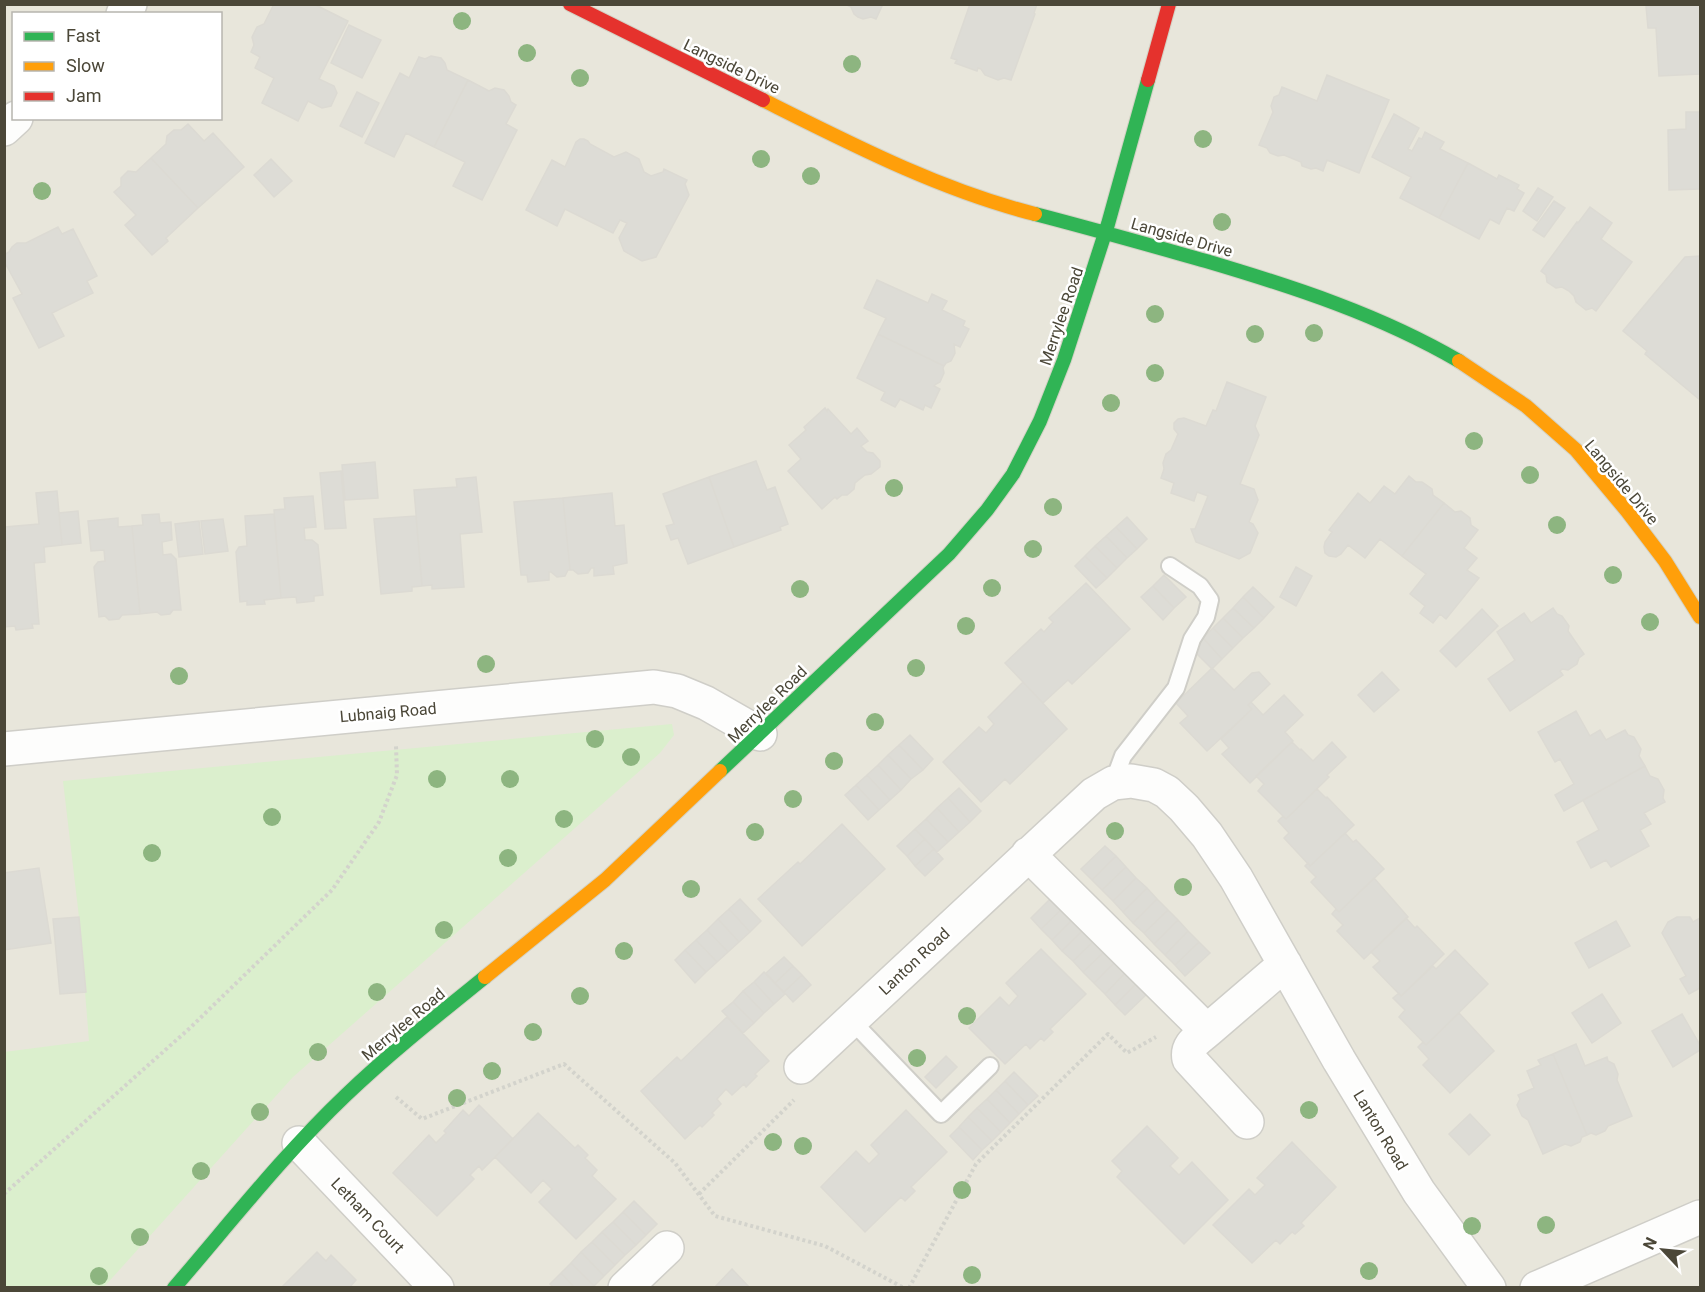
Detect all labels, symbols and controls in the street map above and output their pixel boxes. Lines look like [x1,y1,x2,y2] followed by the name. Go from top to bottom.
[12,12,222,120] legend
[66,25,101,46] text: Fast
[681,35,783,98] street label: Langside Drive
[66,55,105,76] text: Slow
[66,85,102,106] text: Jam
[1129,214,1235,261] street label: Langside Drive
[1036,265,1087,368] street label: Merrylee Road
[1581,436,1663,529] street label: Langside Drive
[724,662,811,747] street label: Merrylee Road
[339,699,437,726] street label: Lubnaig Road
[875,924,954,999] street label: Lanton Road
[358,984,449,1065] street label: Merrylee Road
[1349,1087,1412,1174] street label: Lanton Road
[327,1174,408,1257] street label: Letham Court
[1633,1220,1693,1280] north arrow
[1639,1234,1661,1253] text: N

